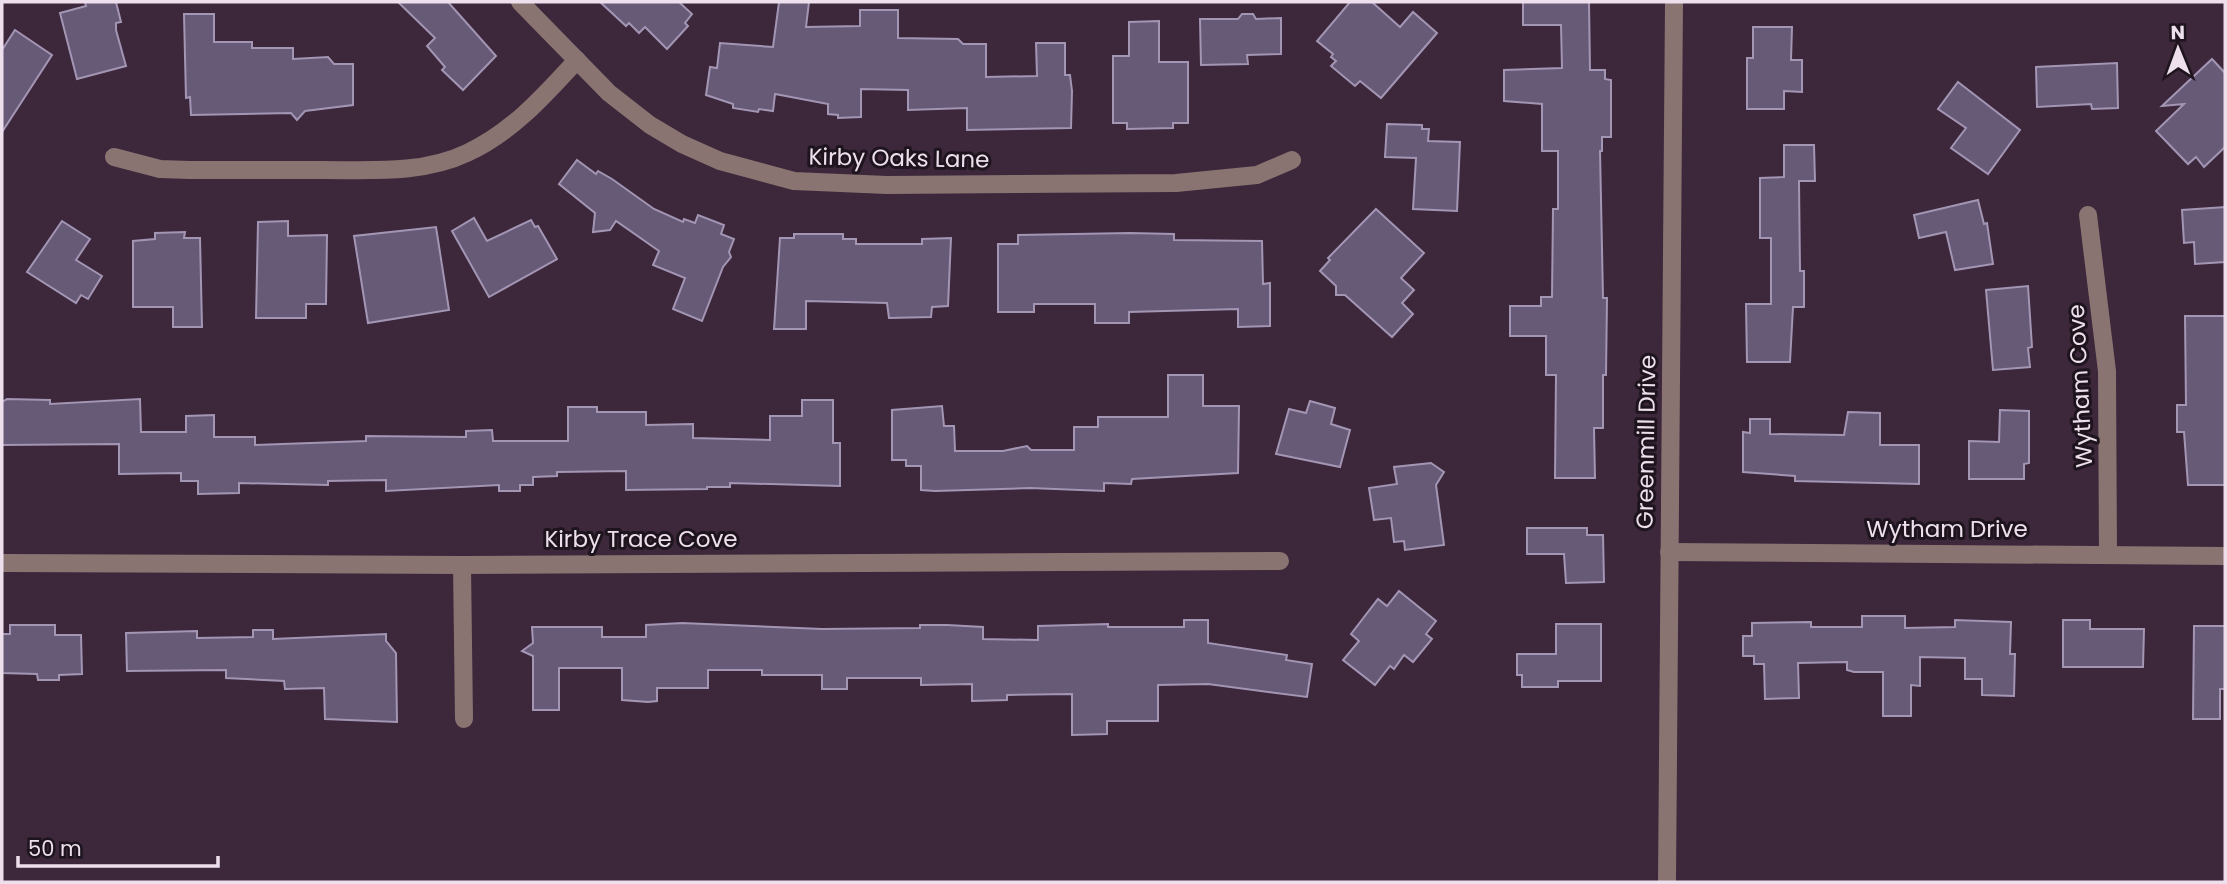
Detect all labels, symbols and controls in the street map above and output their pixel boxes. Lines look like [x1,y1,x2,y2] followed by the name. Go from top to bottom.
[2143,14,2213,84] north arrow
[2170,19,2185,46] text: N
[808,140,990,176] street label: Kirby Oaks Lane
[2060,304,2100,468] street label: Wytham Cove
[1628,355,1664,529] street label: Greenmill Drive
[1866,513,2028,545] street label: Wytham Drive
[544,523,738,555] street label: Kirby Trace Cove
[18,824,217,868] scale bar
[28,834,82,863] text: 50 m

